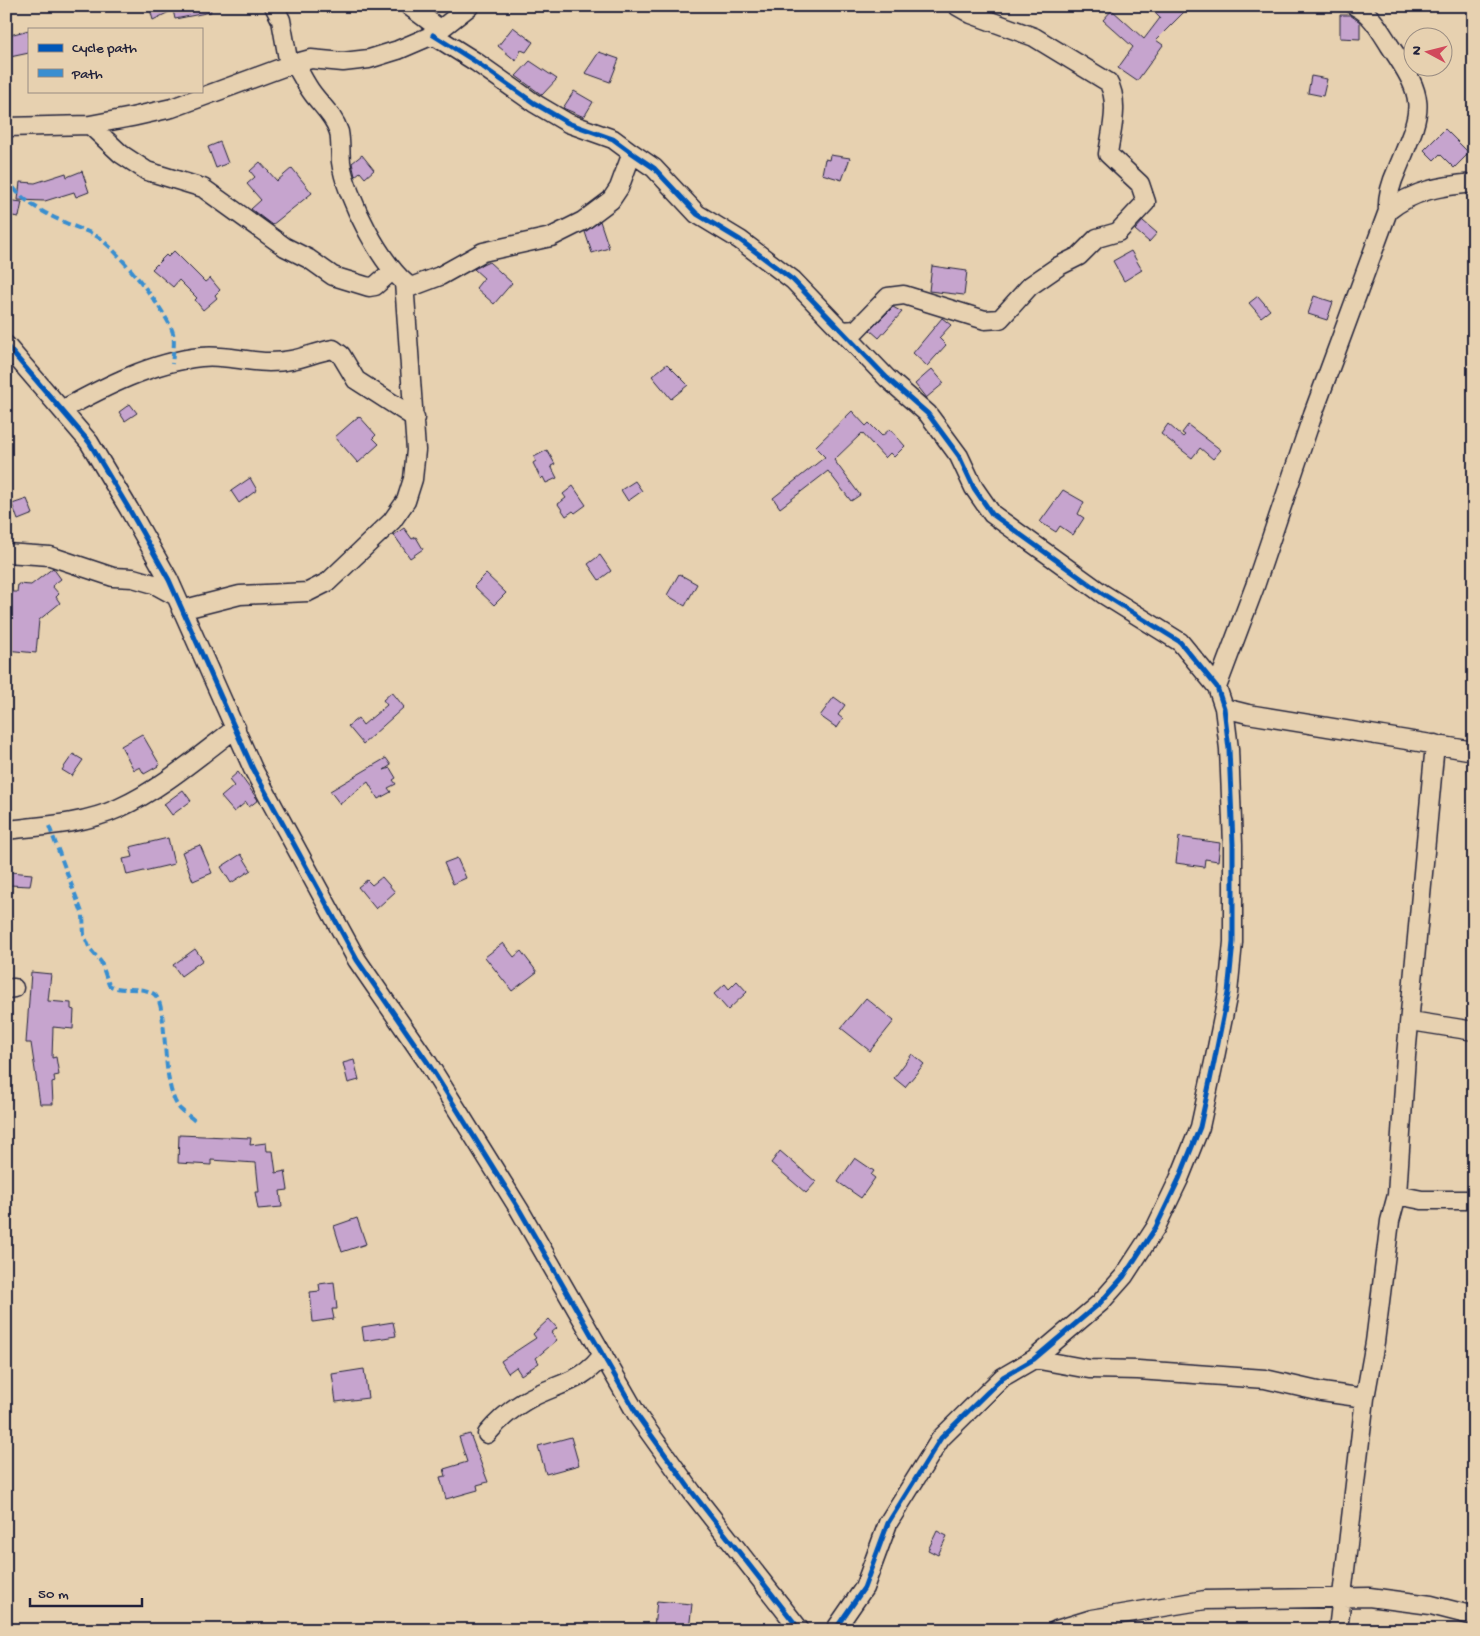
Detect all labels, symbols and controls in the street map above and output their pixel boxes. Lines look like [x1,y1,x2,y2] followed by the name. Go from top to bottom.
[28,28,202,92] legend
[1402,28,1452,78] north arrow
[72,40,137,58] text: Cycle path
[1409,45,1427,56] text: N
[71,66,103,84] text: Path
[30,1576,142,1608] scale bar
[38,1586,69,1604] text: 50 m

